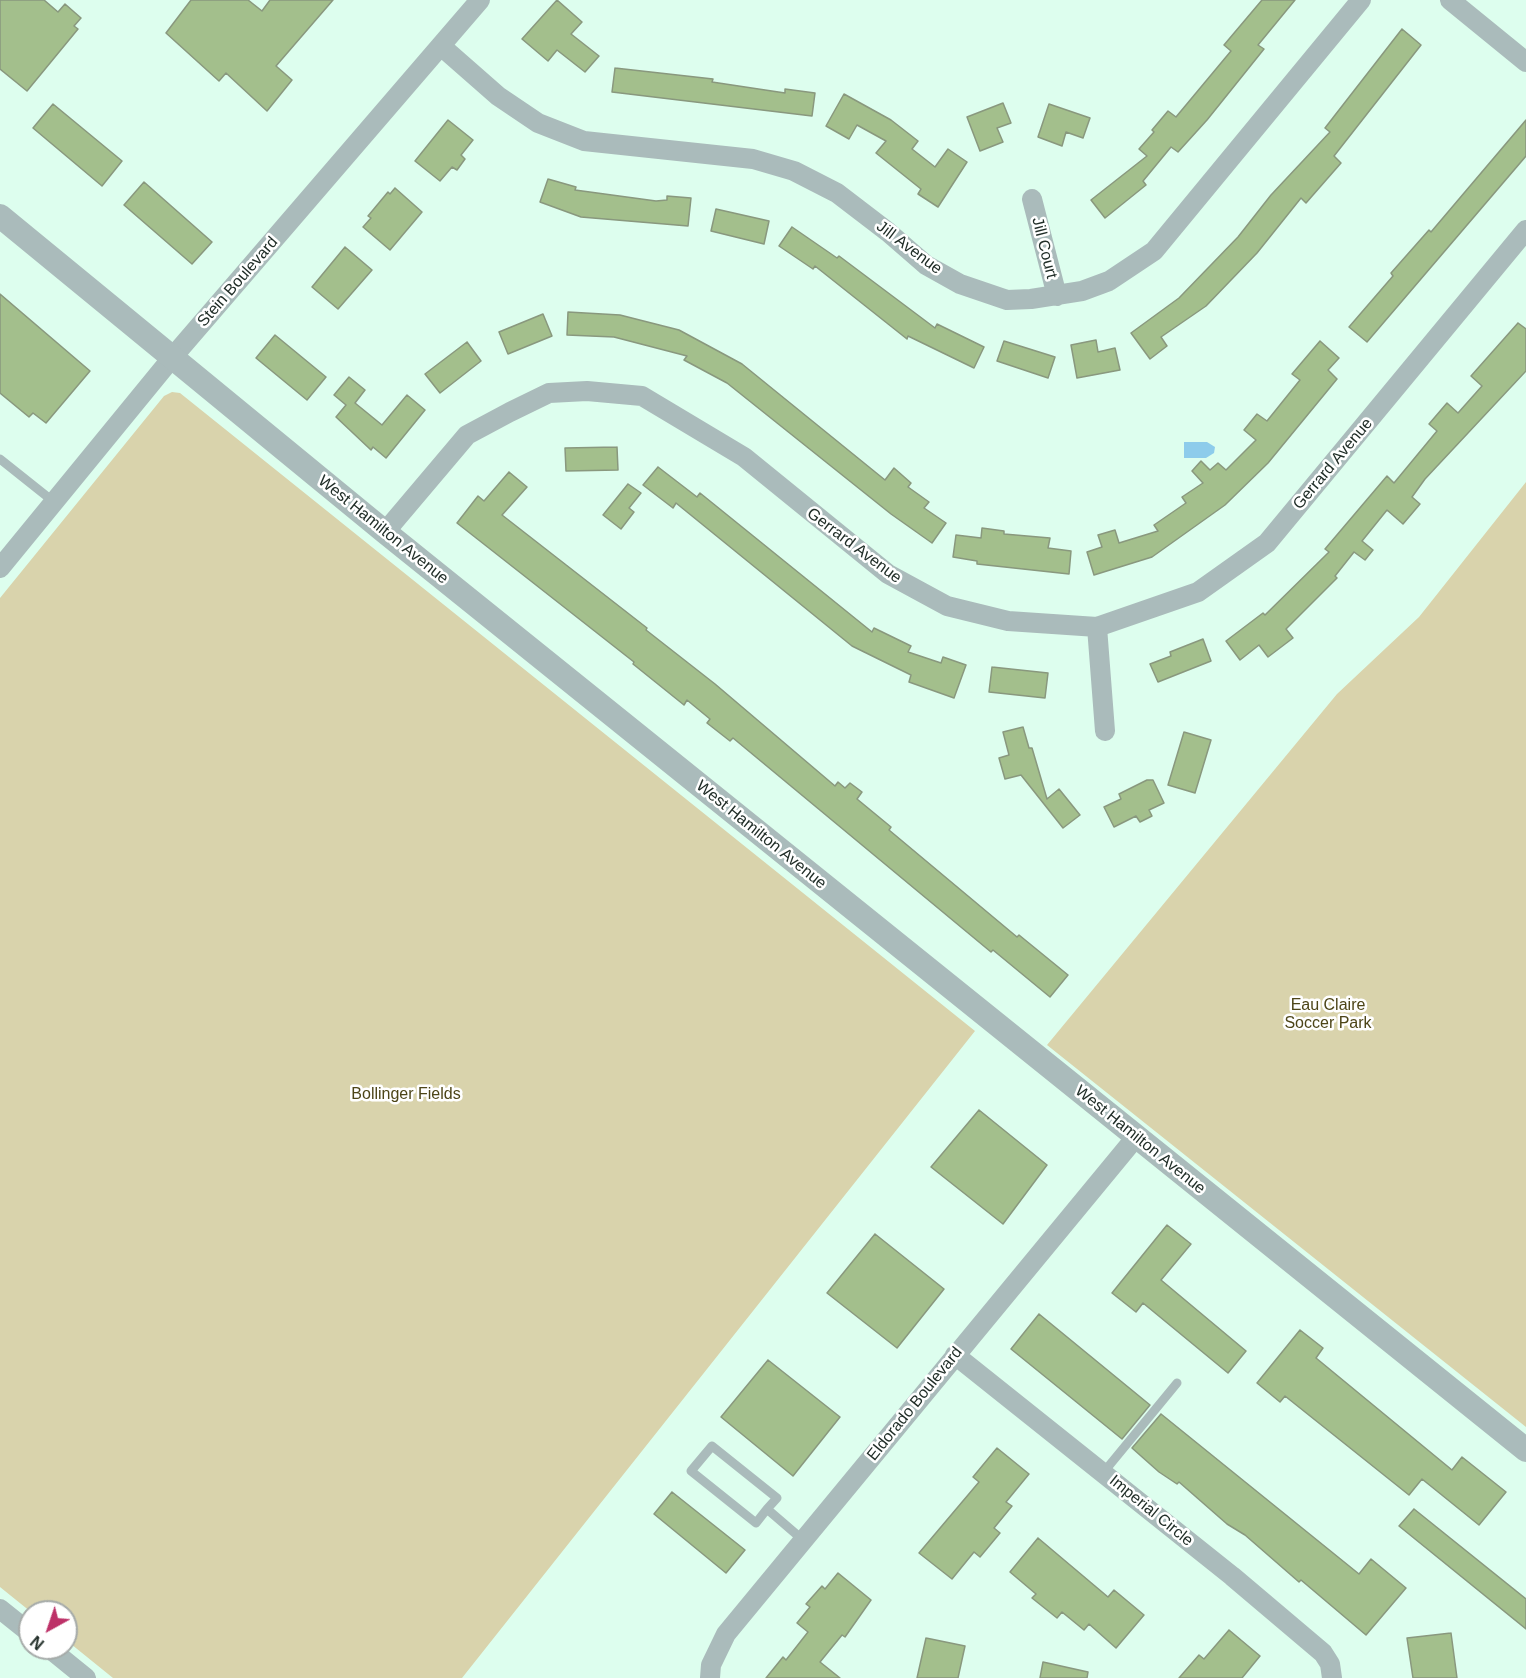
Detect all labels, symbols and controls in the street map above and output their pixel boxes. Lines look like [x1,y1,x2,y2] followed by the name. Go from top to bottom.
[1027,215,1061,281] street label: Jill Court
[872,217,946,279] street label: Jill Avenue
[194,233,282,331] street label: Stein Boulevard
[1289,414,1377,514] street label: Gerrard Avenue
[314,472,452,588] street label: West Hamilton Avenue
[803,504,905,588] street label: Gerrard Avenue
[692,777,830,893] street label: West Hamilton Avenue
[1284,996,1372,1034] park label: Eau Claire Soccer Park
[1071,1082,1209,1198] street label: West Hamilton Avenue
[351,1085,461,1105] park label: Bollinger Fields
[863,1343,967,1465] street label: Eldorado Boulevard
[1105,1471,1197,1551] street label: Imperial Circle
[18,1600,78,1660] north arrow
[28,1632,47,1653] text: N

